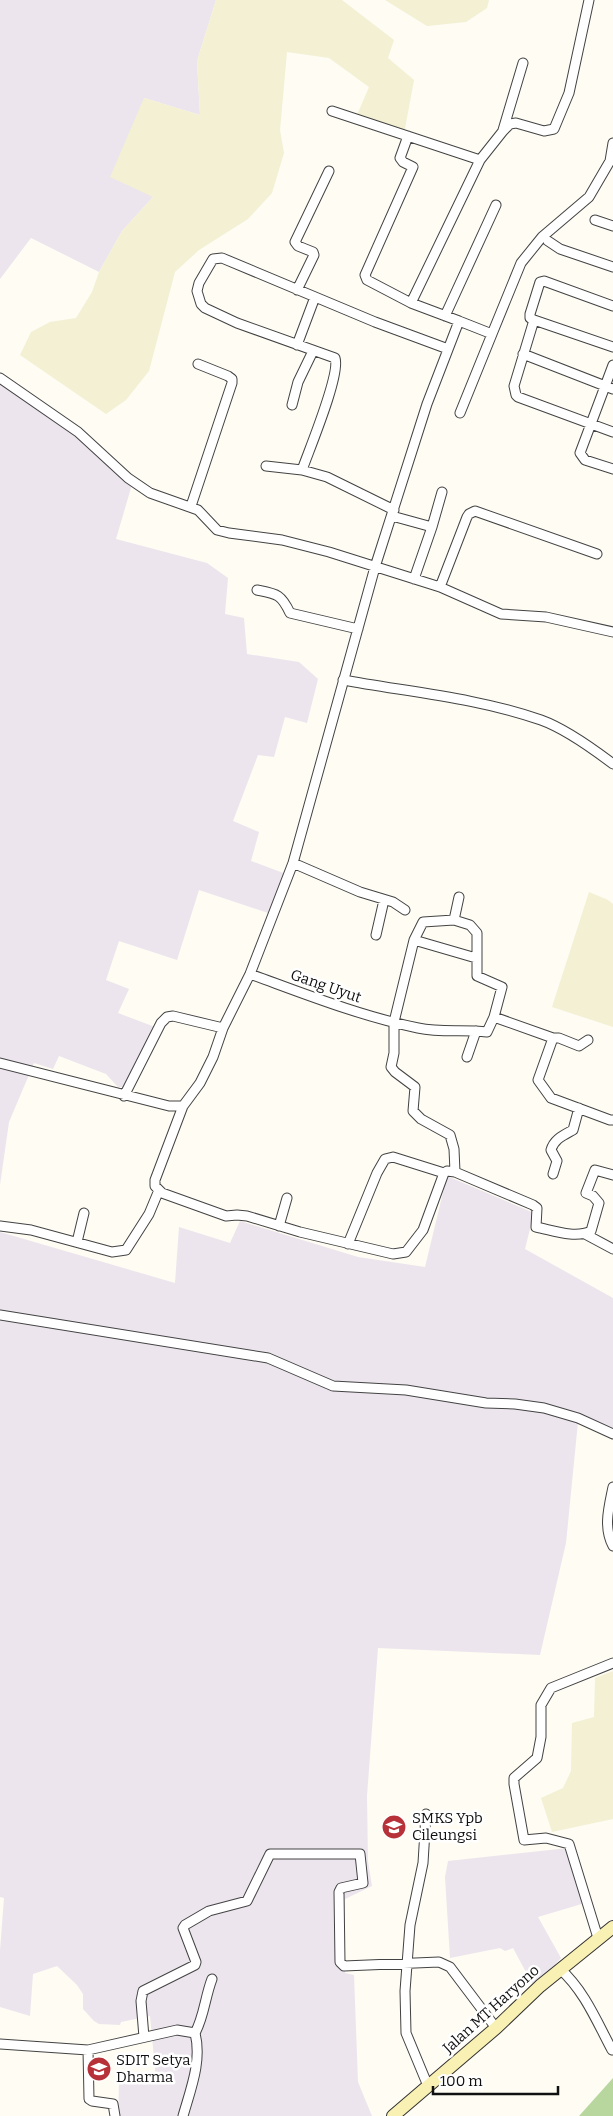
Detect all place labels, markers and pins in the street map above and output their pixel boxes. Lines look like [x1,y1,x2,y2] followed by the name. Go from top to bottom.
[412,1809,483,1844] place label: SMKS Ypb Cileungsi
[381,1814,407,1840] school or university icon: SMKS Ypb Cileungsi
[116,2051,190,2086] place label: SDIT Setya Dharma
[86,2056,112,2082] school or university icon: SDIT Setya Dharma

